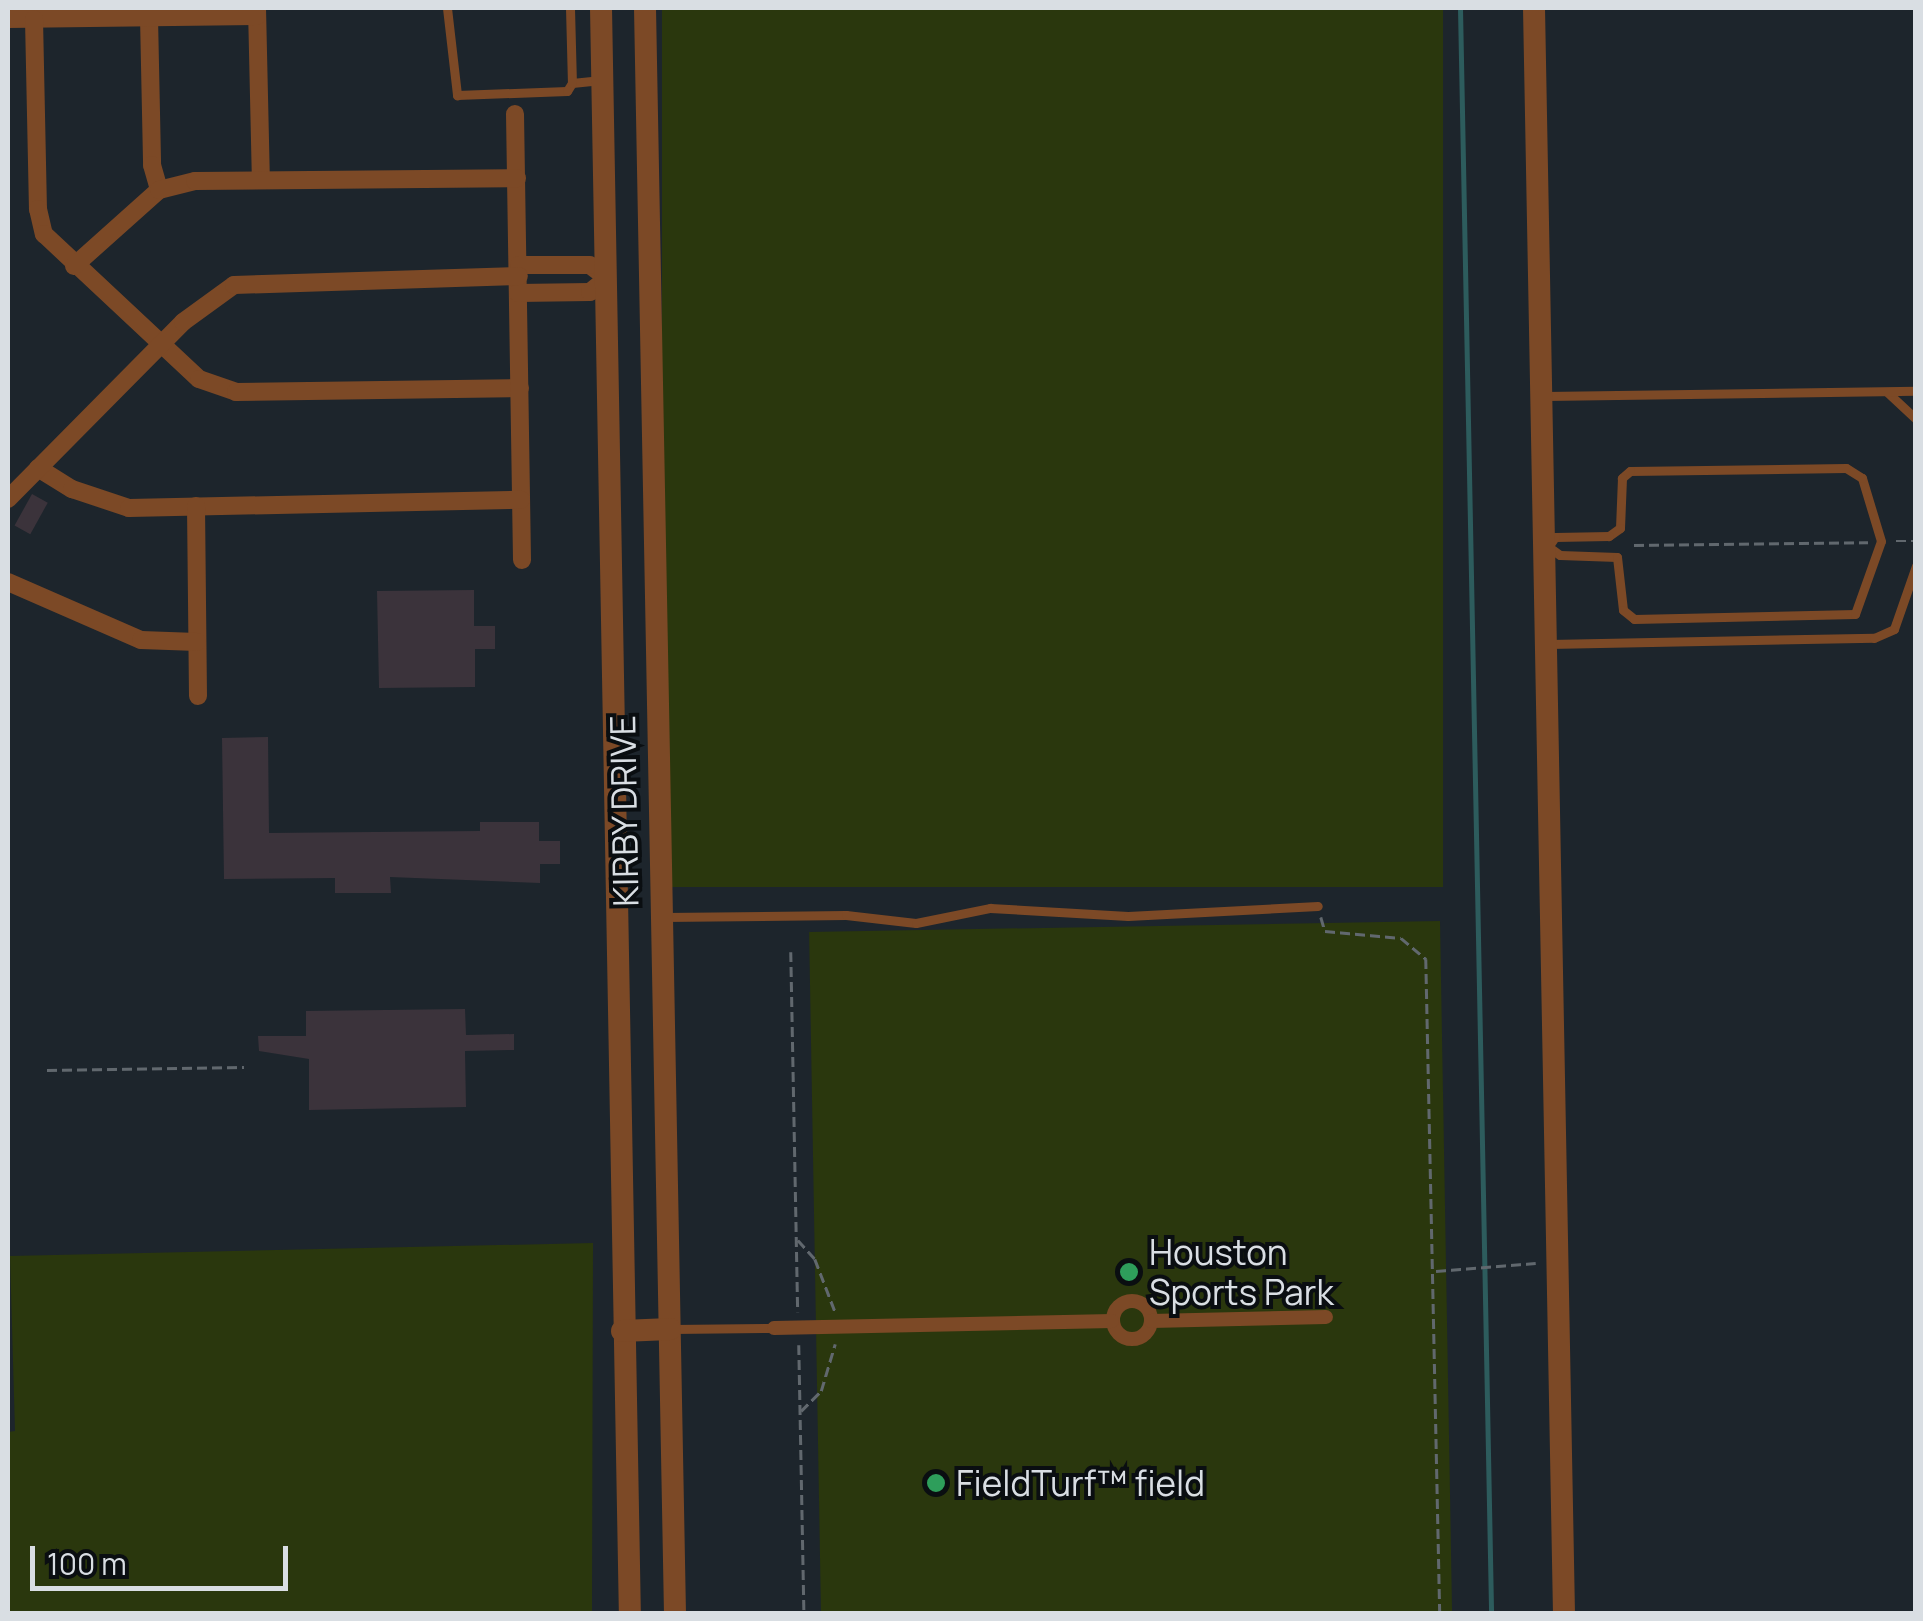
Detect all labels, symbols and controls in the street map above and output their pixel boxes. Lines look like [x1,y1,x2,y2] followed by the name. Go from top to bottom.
[601,714,647,908] street label: KIRBY DRIVE
[1149,1231,1334,1313] place label: Houston Sports Park
[1118,1261,1140,1283] marker: Houston Sports Park
[956,1462,1205,1504] place label: FieldTurf™ field
[925,1472,947,1494] marker: FieldTurf™ field
[35,1526,292,1588] scale bar
[47,1543,127,1584] text: 100 m

